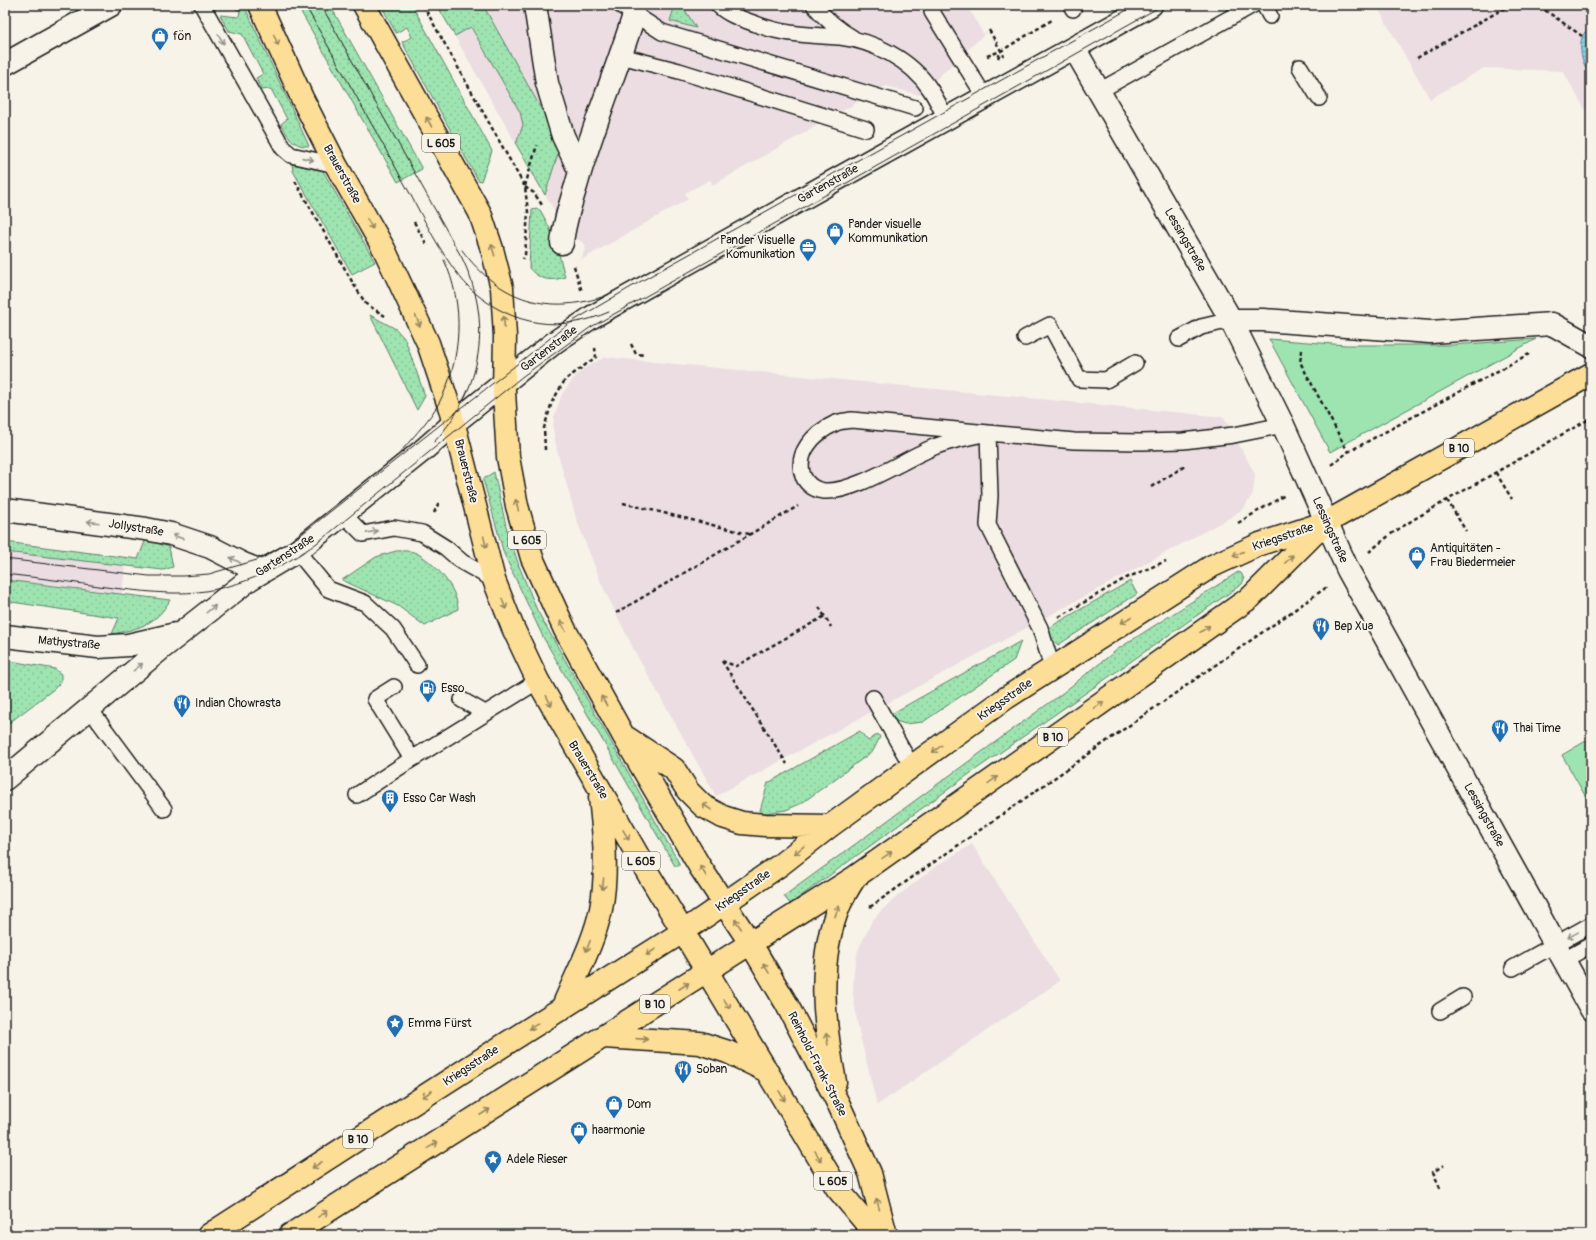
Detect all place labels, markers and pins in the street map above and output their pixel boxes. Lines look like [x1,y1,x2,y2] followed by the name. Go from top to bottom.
[150,26,170,51] shop icon: fön
[173,29,191,44] place label: fön
[848,217,928,246] place label: Pander visuelle Kommunikation
[825,221,845,246] shop icon: Pander visuelle Kommunikation
[720,233,795,262] place label: Pander Visuelle Komunikation
[798,237,818,262] office icon: Pander Visuelle Komunikation
[1430,541,1516,570] place label: Antiquitäten - Frau Biedermeier
[1407,545,1427,570] shop icon: Antiquitäten - Frau Biedermeier
[1311,616,1331,641] restaurant icon: Bep Xua
[1334,619,1374,634] place label: Bep Xua
[418,678,438,703] fuel station icon: Esso
[441,681,465,696] place label: Esso
[172,693,192,718] restaurant icon: Indian Chowrasta
[195,696,281,711] place label: Indian Chowrasta
[1490,718,1510,743] restaurant icon: Thai Time
[1513,721,1561,736] place label: Thai Time
[380,788,400,813] building icon: Esso Car Wash
[403,791,476,806] place label: Esso Car Wash
[385,1013,405,1038] place icon: Emma Fürst
[408,1016,472,1031] place label: Emma Fürst
[673,1059,693,1084] restaurant icon: Soban
[696,1062,728,1077] place label: Soban
[604,1094,624,1119] shop icon: Dom
[627,1097,652,1112] place label: Dom
[569,1120,589,1145] shop icon: haarmonie
[592,1123,645,1138] place label: haarmonie
[483,1149,503,1174] place icon: Adele Rieser
[506,1152,568,1167] place label: Adele Rieser

